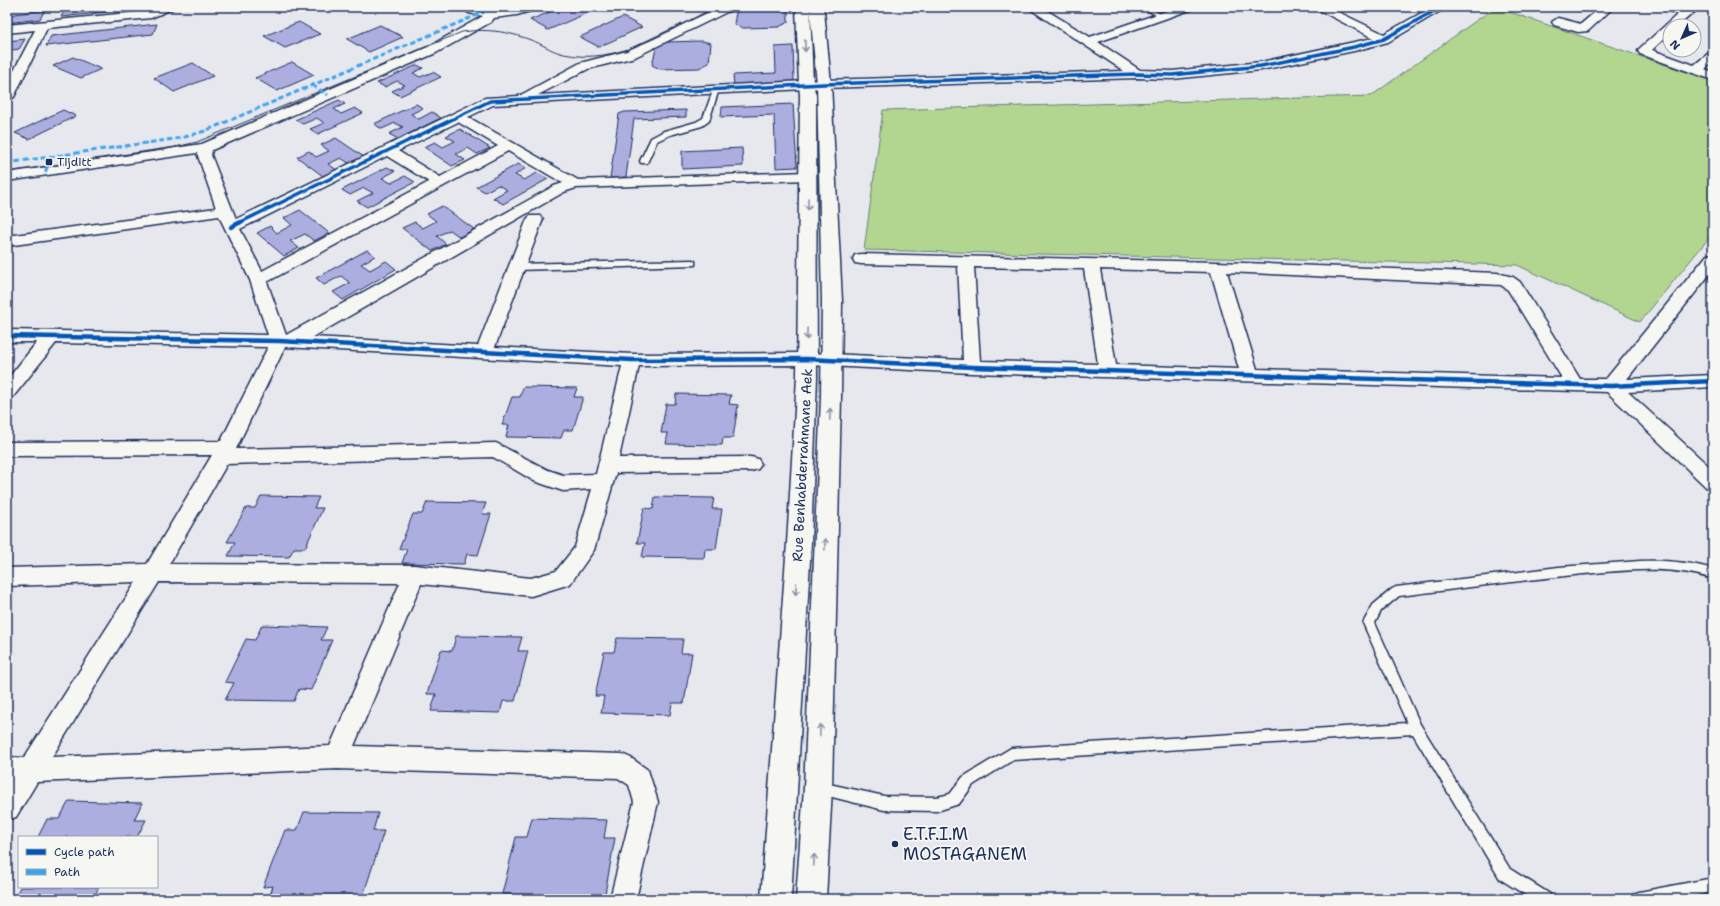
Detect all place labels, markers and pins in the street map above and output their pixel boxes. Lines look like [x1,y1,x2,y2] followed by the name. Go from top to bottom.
[57,154,92,170] place label: Tijditt
[44,157,54,167] marker: Tijditt
[903,823,1027,865] place label: E.T.F.I.M MOSTAGANEM
[890,839,900,849] marker: E.T.F.I.M MOSTAGANEM

